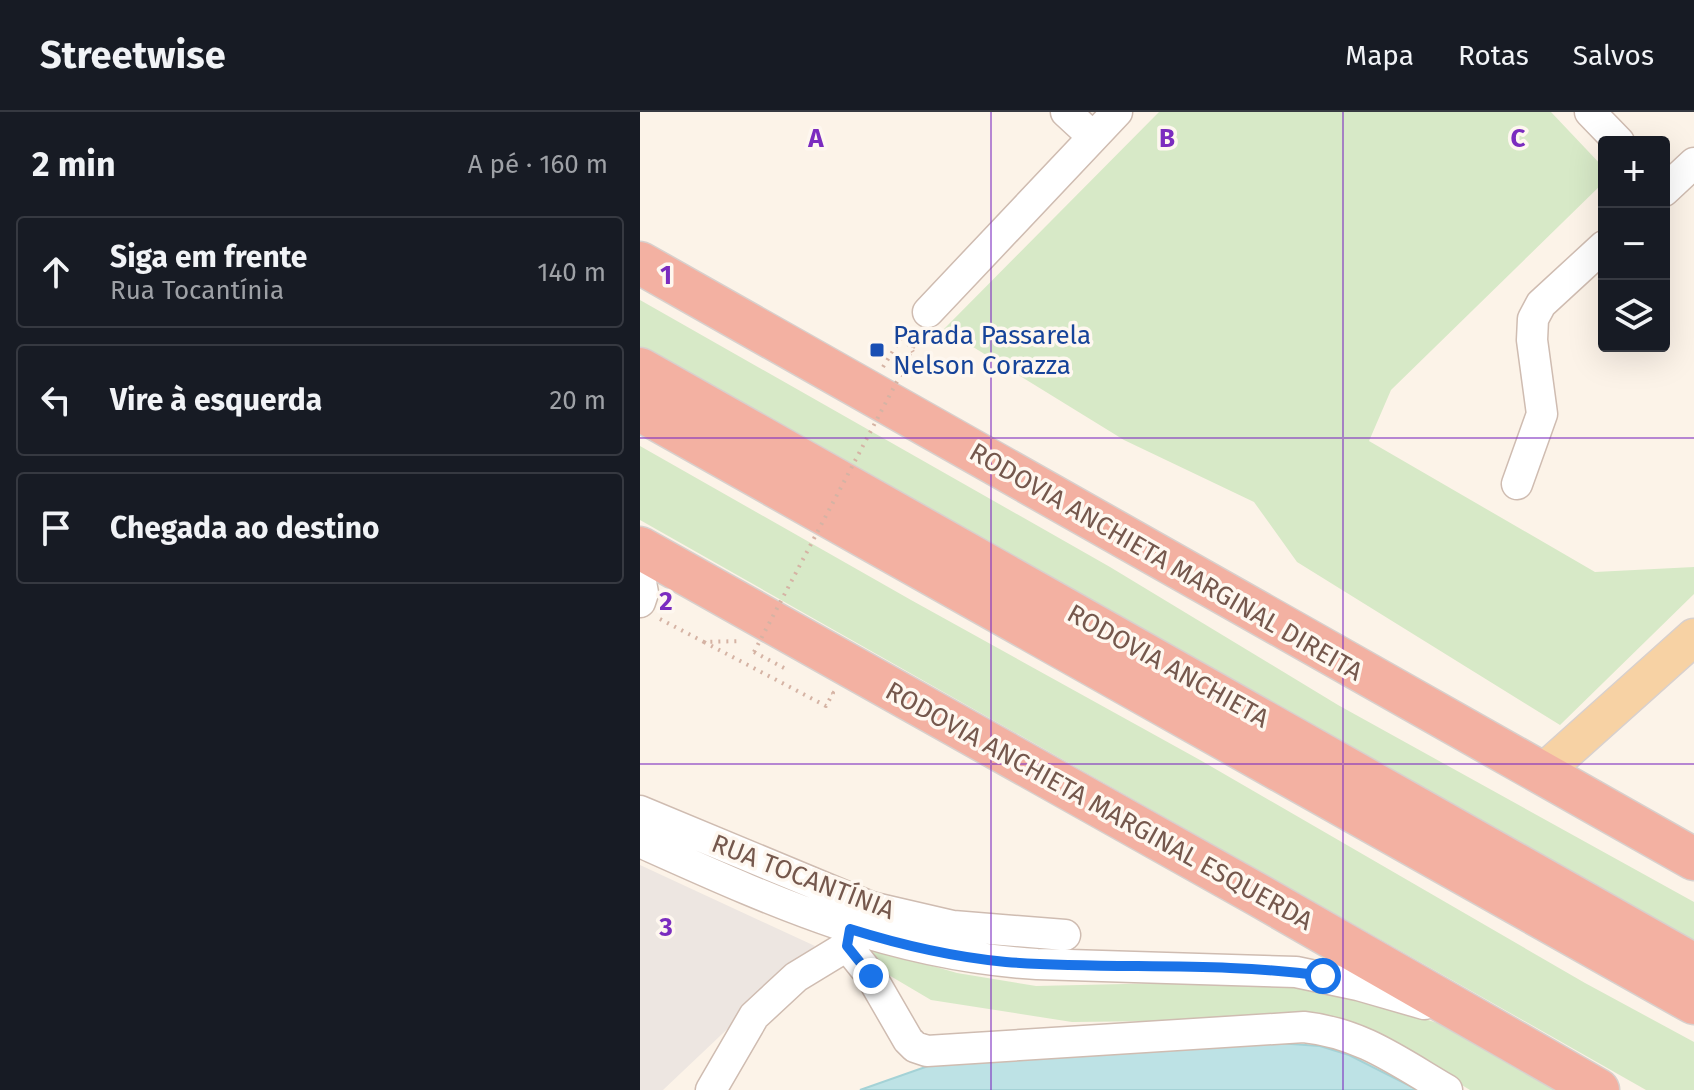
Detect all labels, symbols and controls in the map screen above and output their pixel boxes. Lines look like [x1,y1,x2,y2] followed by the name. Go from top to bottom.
[40,32,226,78] text: Streetwise
[1345,39,1414,72] text: Mapa
[1458,39,1529,72] text: Rotas
[1573,39,1654,72] text: Salvos
[807,123,824,154] text: A
[1159,123,1175,154] text: B
[1511,123,1526,154] text: C
[1598,136,1670,352] map controls
[1598,136,1670,208] button: +
[32,144,116,185] text: 2 min
[468,149,608,180] text: A pé · 160 m
[1598,208,1670,280] button: −
[110,239,307,275] text: Siga em frente
[34,250,78,294] icon: ahead
[537,257,606,288] text: 140 m
[660,260,672,291] text: 1
[110,275,284,306] text: Rua Tocantínia
[1598,280,1670,352] button: layers
[893,320,1091,381] place label: Parada Passarela Nelson Corazza
[868,341,886,359] marker: Parada Passarela Nelson Corazza
[34,378,78,422] icon: left
[110,382,322,418] text: Vire à esquerda
[549,385,606,416] text: 20 m
[964,436,1368,688] street label: RODOVIA ANCHIETA MARGINAL DIREITA
[34,506,78,550] icon: arrive
[110,510,380,546] text: Chegada ao destino
[659,586,673,617] text: 2
[1062,598,1274,734] street label: RODOVIA ANCHIETA
[880,675,1318,937] street label: RODOVIA ANCHIETA MARGINAL ESQUERDA
[707,828,899,926] street label: RUA TOCANTÍNIA
[658,912,673,943] text: 3
[853,958,889,994] route end
[1305,958,1341,994] route start

